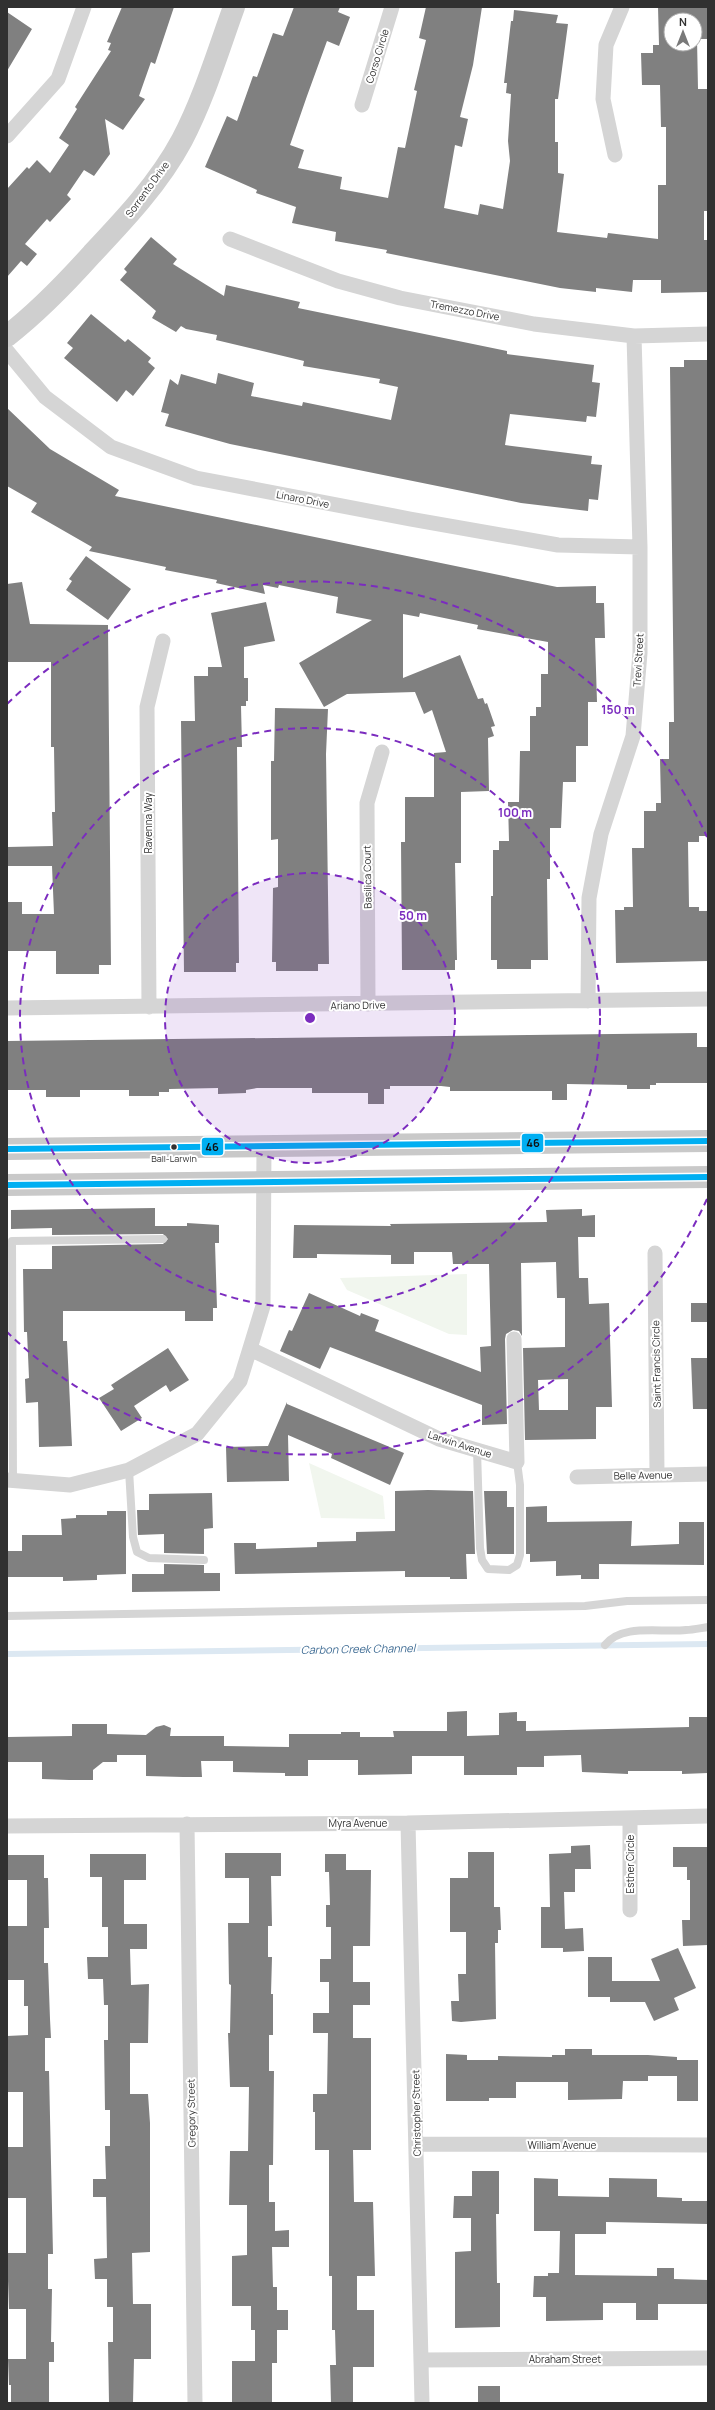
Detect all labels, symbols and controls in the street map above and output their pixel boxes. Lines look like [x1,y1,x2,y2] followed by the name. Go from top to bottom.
[663,12,703,52] north arrow
[679,14,687,29] text: N
[362,27,392,85] street label: Corso Circle
[122,158,172,220] street label: Sorrento Drive
[429,296,501,324] street label: Tremezzo Drive
[275,487,331,511] street label: Linaro Drive
[630,633,646,687] street label: Trevi Street
[601,701,635,718] text: 150 m
[141,792,155,854] street label: Ravenna Way
[498,804,532,821] text: 100 m
[359,845,375,909] street label: Basilica Court
[399,907,427,924] text: 50 m
[330,998,386,1012] street label: Ariano Drive
[303,1011,317,1025] centre of rings
[521,1133,544,1153] line badge: 46
[526,1135,540,1150] text: 46
[201,1137,224,1156] line badge: 46
[205,1139,219,1154] text: 46
[169,1142,179,1152] marker: Ball-Larwin
[151,1152,197,1165] place label: Ball-Larwin
[648,1320,664,1408] street label: Saint Francis Circle
[426,1427,494,1461] street label: Larwin Avenue
[614,1467,673,1483] street label: Belle Avenue
[301,1640,417,1657] water label: Carbon Creek Channel
[329,1816,388,1830] street label: Myra Avenue
[623,1834,637,1893] street label: Esther Circle
[408,2070,424,2156] street label: Christopher Street
[183,2079,199,2147] street label: Gregory Street
[528,2138,597,2152] street label: William Avenue
[529,2352,601,2366] street label: Abraham Street

